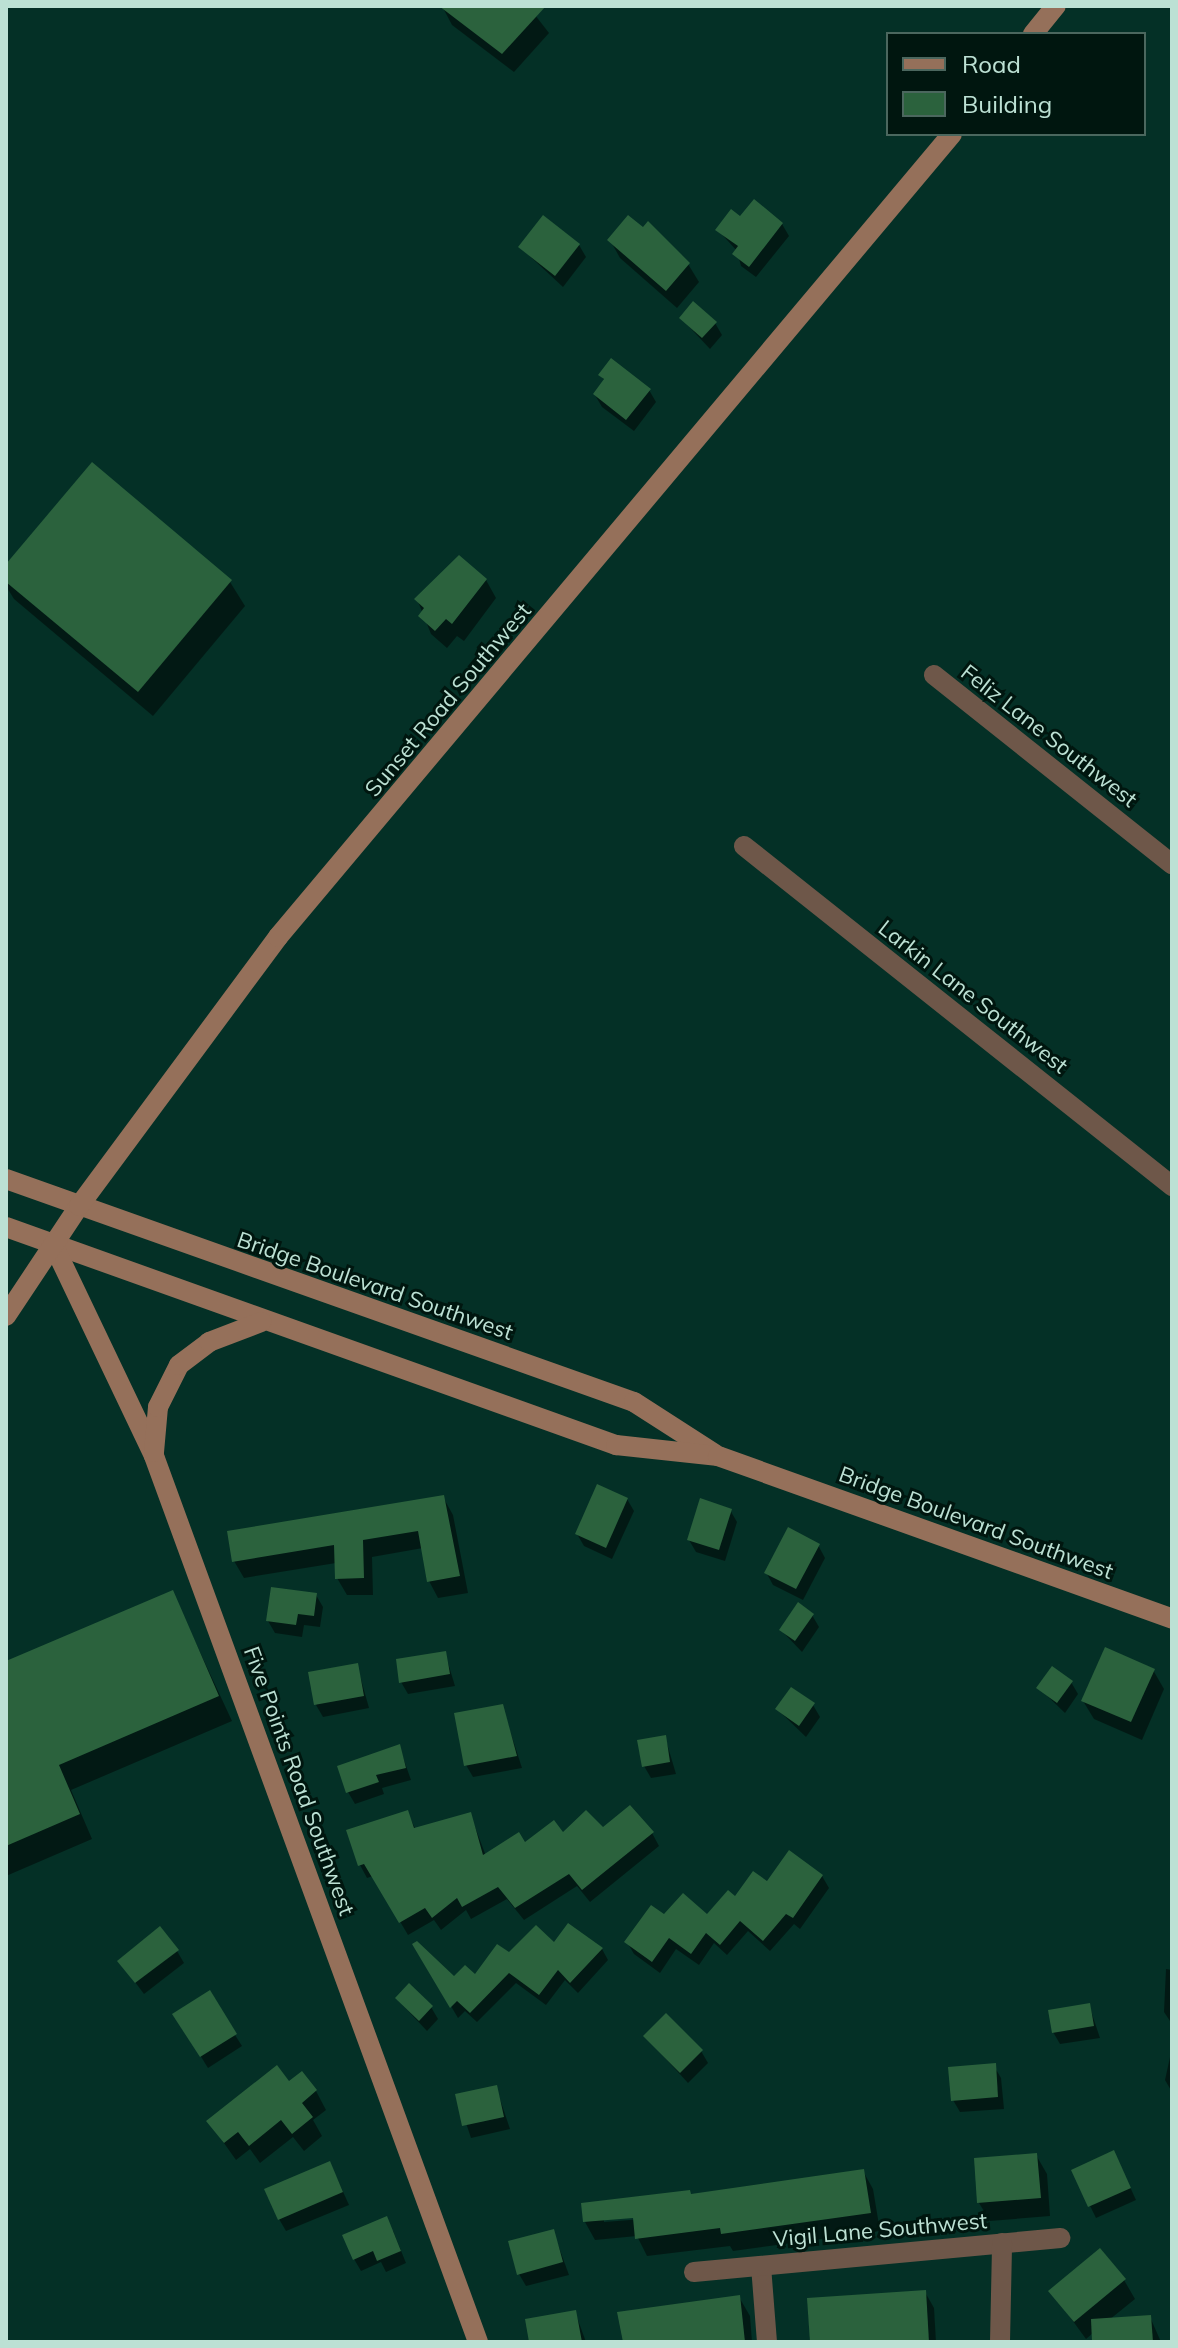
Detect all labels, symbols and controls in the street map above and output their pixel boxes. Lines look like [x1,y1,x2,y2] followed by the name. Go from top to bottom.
[886,32,1146,136] legend
[962,49,1021,79] text: Road
[962,89,1052,119] text: Building
[359,598,537,802] street label: Sunset Road Southwest
[956,659,1142,813] street label: Feliz Lane Southwest
[873,915,1073,1079] street label: Larkin Lane Southwest
[234,1226,516,1346] street label: Bridge Boulevard Southwest
[835,1461,1117,1585] street label: Bridge Boulevard Southwest
[238,1643,360,1919] street label: Five Points Road Southwest
[772,2207,988,2253] street label: Vigil Lane Southwest

